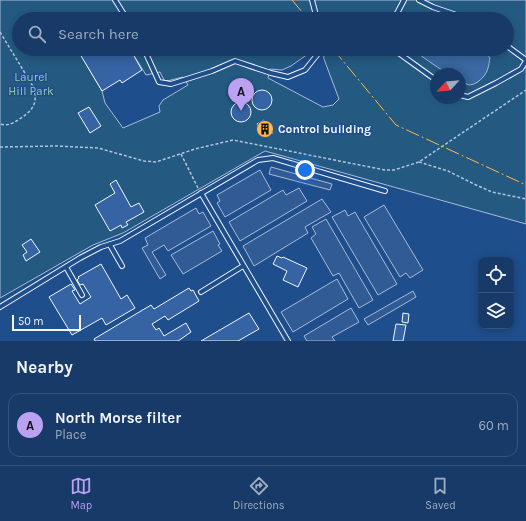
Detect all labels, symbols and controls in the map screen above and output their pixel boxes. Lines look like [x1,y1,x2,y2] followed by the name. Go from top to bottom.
[12,12,514,56] search box
[26,23,48,45] icon: search
[58,25,139,43] text: Search here
[430,68,466,104] north arrow
[8,70,54,98] park label: Laurel Hill Park
[228,78,254,111] pin: A
[255,119,275,139] building icon: Control building
[278,122,371,136] place label: Control building
[295,160,315,180] your location
[478,257,514,329] map controls
[478,257,514,293] button: locate
[478,293,514,329] button: layers
[12,313,81,332] scale bar
[18,315,44,328] text: 50 m
[16,357,73,377] text: Nearby
[55,409,181,427] text: North Morse filter
[26,418,34,433] text: A
[479,418,509,433] text: 60 m
[55,427,86,442] text: Place
[70,475,92,512] tab: Map
[233,475,285,512] tab: Directions
[425,475,456,512] tab: Saved

